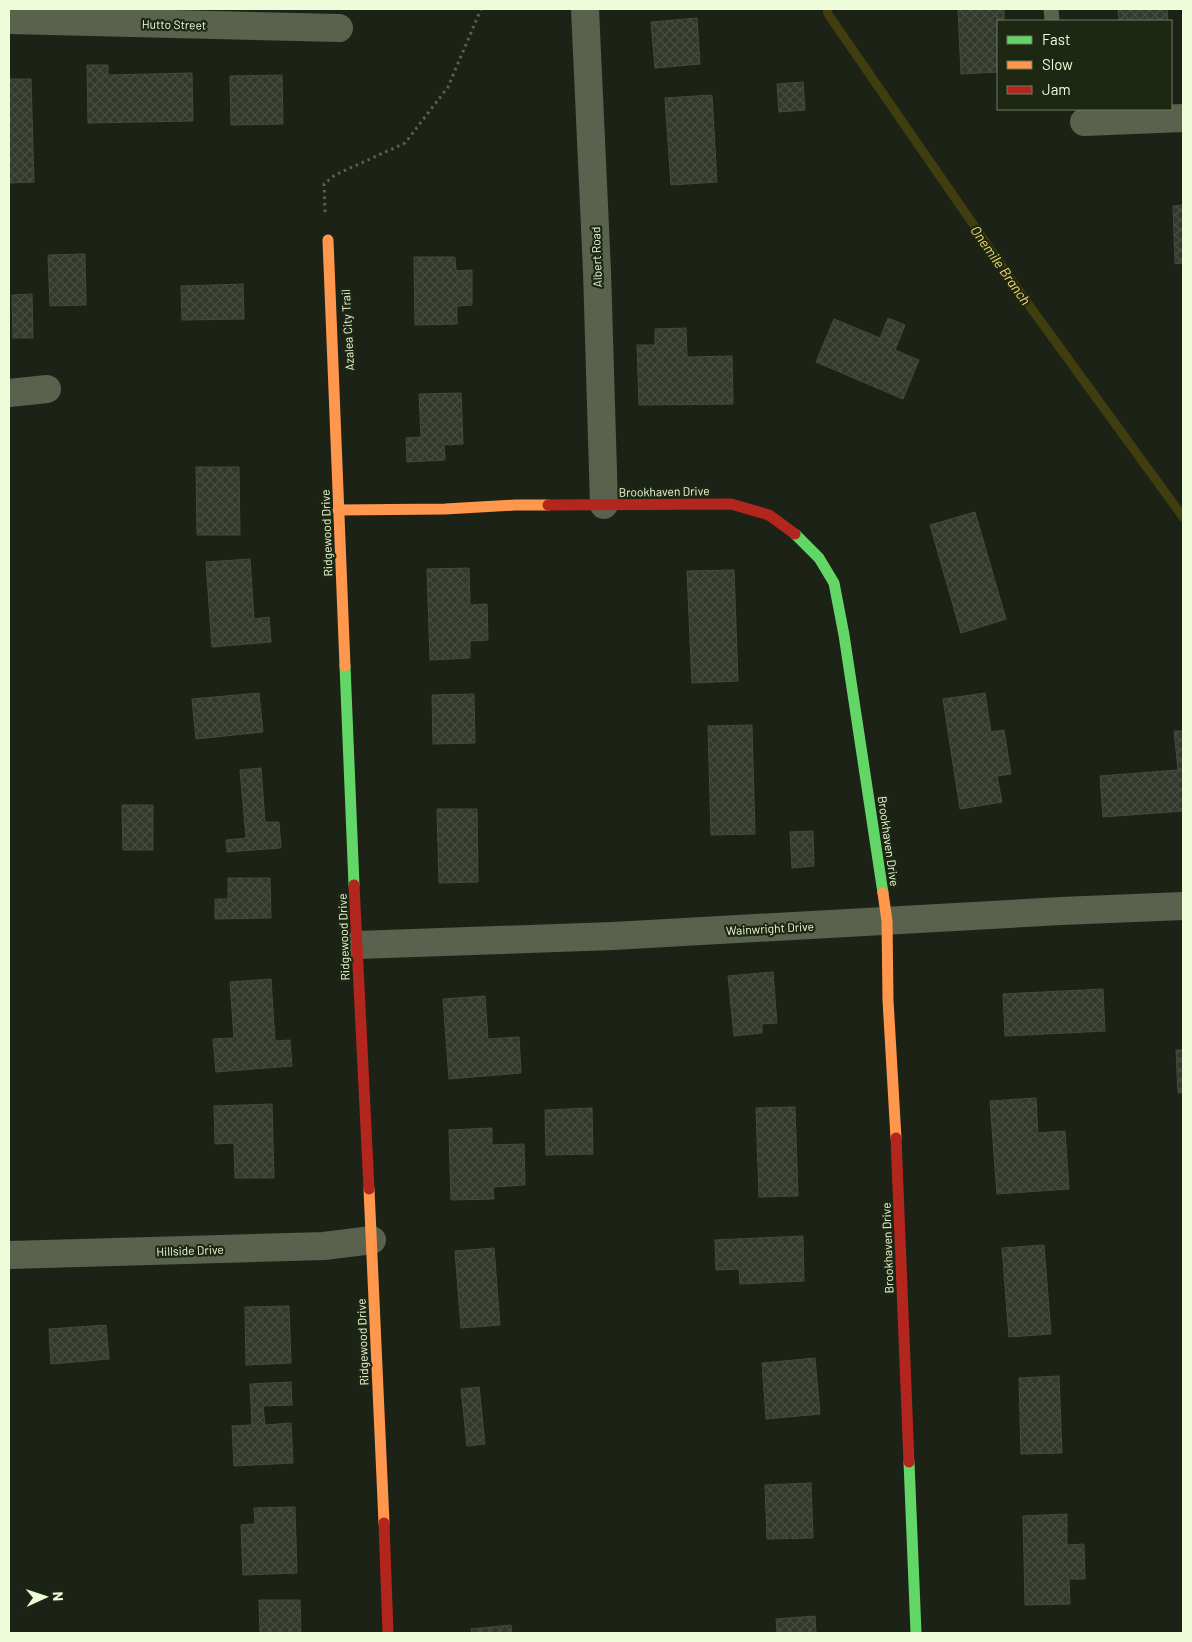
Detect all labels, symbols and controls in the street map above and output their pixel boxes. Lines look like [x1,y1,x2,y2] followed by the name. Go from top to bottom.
[142,16,206,32] street label: Hutto Street
[997,20,1172,110] legend
[1042,30,1070,48] text: Fast
[1042,55,1073,73] text: Slow
[1042,80,1071,98] text: Jam
[967,222,1035,308] water label: Onemile Branch
[588,226,604,288] street label: Albert Road
[338,289,356,371] street label: Azalea City Trail
[618,483,710,499] street label: Brookhaven Drive
[317,489,335,577] street label: Ridgewood Drive
[876,795,902,887] street label: Brookhaven Drive
[334,893,352,981] street label: Ridgewood Drive
[726,919,814,937] street label: Wainwright Drive
[878,1202,896,1294] street label: Brookhaven Drive
[156,1242,224,1258] street label: Hillside Drive
[353,1298,371,1386] street label: Ridgewood Drive
[20,1572,70,1622] north arrow
[50,1591,67,1601] text: N

